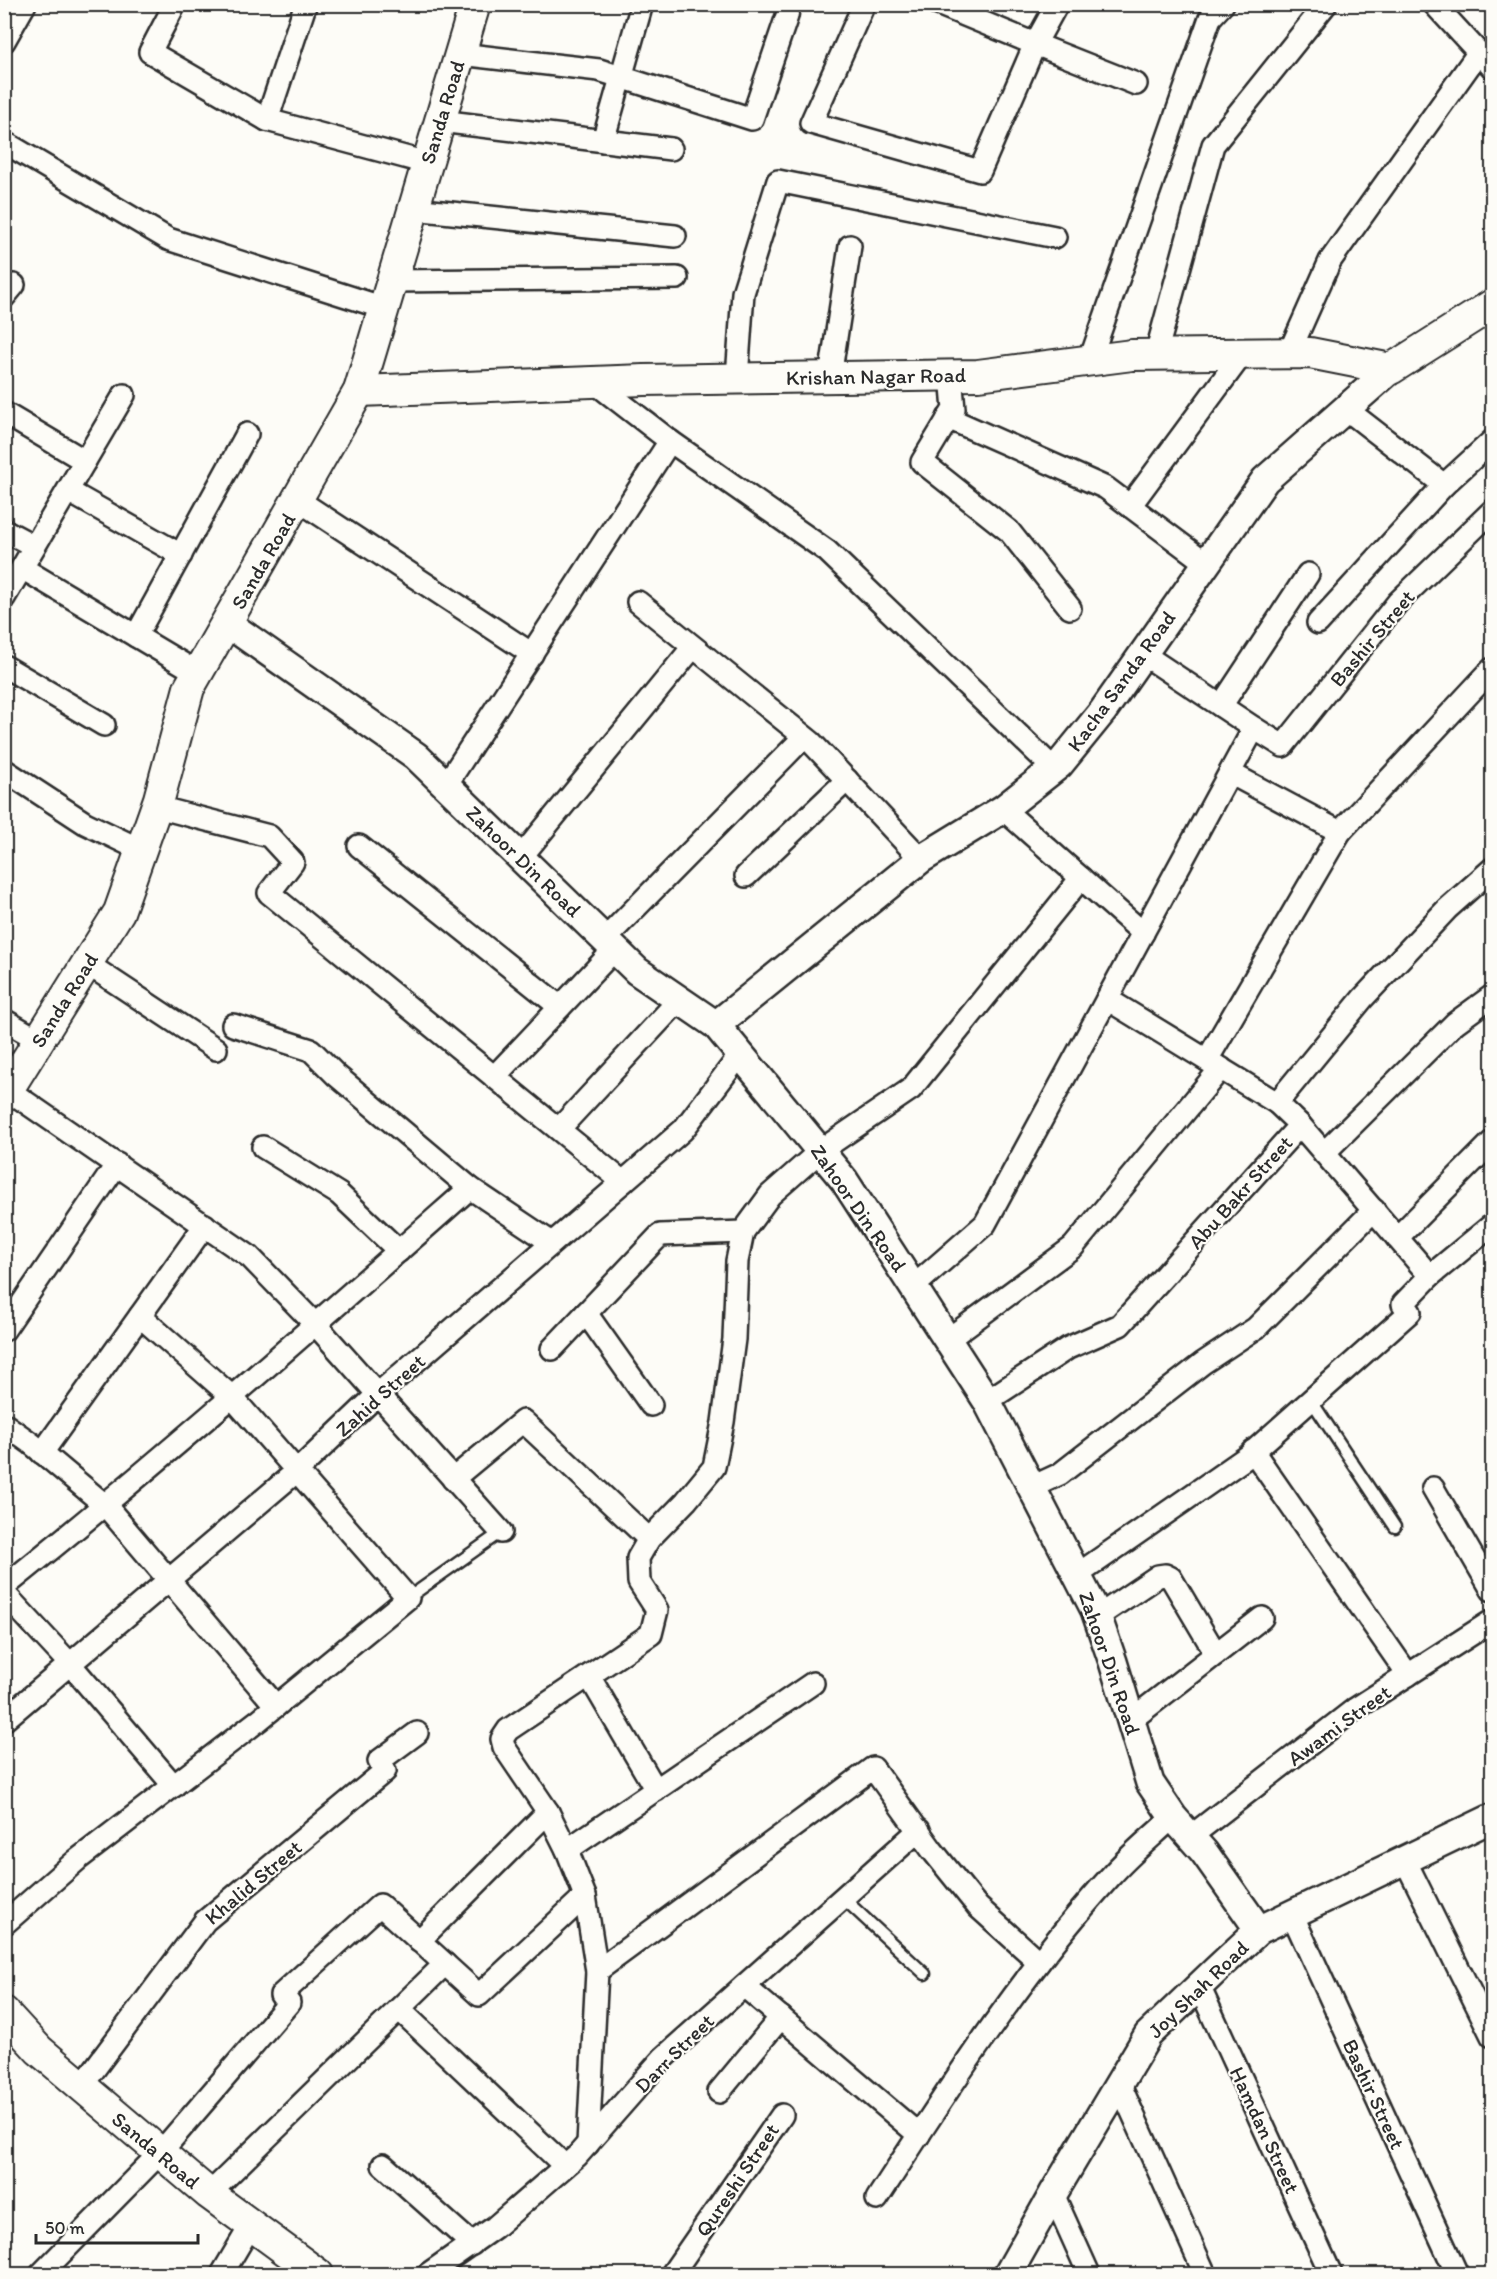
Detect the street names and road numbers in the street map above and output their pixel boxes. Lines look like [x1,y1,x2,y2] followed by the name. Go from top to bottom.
[414,57,470,167] street label: Sanda Road
[786,362,967,390] street label: Krishan Nagar Road
[225,508,301,614] street label: Sanda Road
[1324,584,1420,691] street label: Bashir Street
[1062,606,1180,756] street label: Kacha Sanda Road
[461,800,587,922] street label: Zahoor Din Road
[25,948,103,1052] street label: Sanda Road
[1183,1130,1297,1254] street label: Abu Bakr Street
[806,1139,913,1277] street label: Zahoor Din Road
[330,1348,430,1442] street label: Zahid Street
[1074,1588,1146,1738] street label: Zahoor Din Road
[1283,1679,1396,1771] street label: Awami Street
[199,1834,307,1930] street label: Khalid Street
[1143,1935,1254,2043] street label: Joy Shah Road
[629,2008,719,2098] street label: Darr Street
[1338,2035,1410,2153] street label: Bashir Street
[1225,2063,1305,2197] street label: Hamdan Street
[107,2106,205,2194] street label: Sanda Road
[690,2119,784,2241] street label: Qureshi Street

